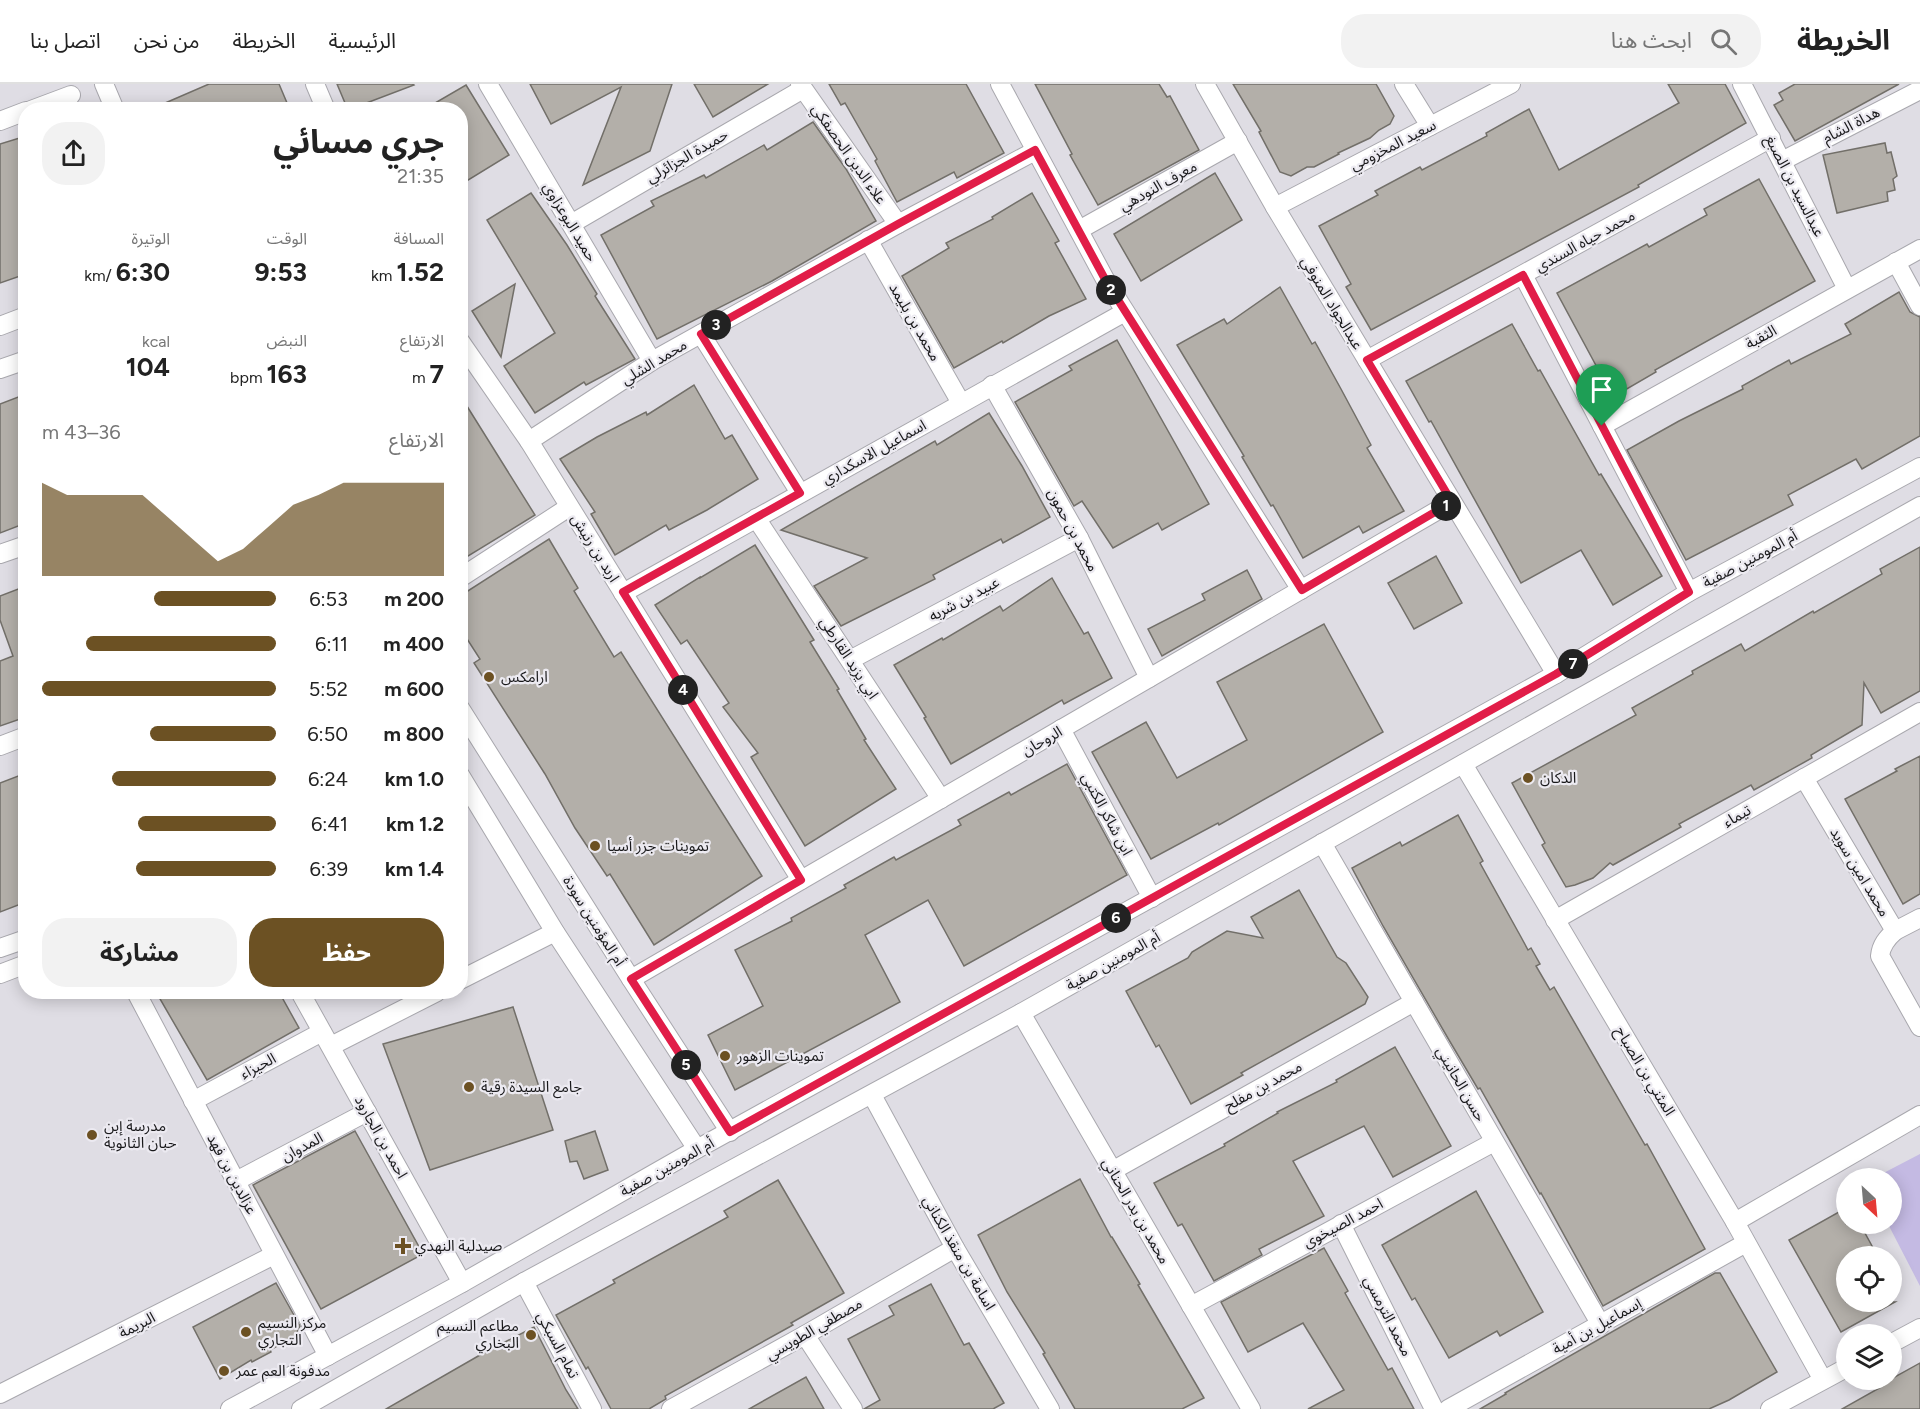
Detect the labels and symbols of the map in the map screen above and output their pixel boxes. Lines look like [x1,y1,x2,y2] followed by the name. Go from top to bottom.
[806,100,891,209] street label: علاء الدين الحصفكي
[1819,103,1884,149] street label: هداة الشام
[1347,116,1440,177] street label: سعيد المخزومي
[643,125,733,189] street label: حميدة الجزائرلي
[1759,132,1829,242] street label: عبدالسيد بن الصبغ
[1116,157,1201,217] street label: معرف النودهي
[537,179,601,266] street label: حميد البوعزاوي
[1532,206,1639,278] street label: محمد حياه السندي
[1295,253,1367,354] street label: عبدالجواد المنوفي
[1096,275,1126,305] pin: 2
[885,280,945,364] street label: محمد بن بليمد
[701,310,731,340] pin: 3
[1742,321,1780,353] street label: الثقبة
[618,335,691,391] street label: محمد الشلي
[1576,364,1627,426] pin
[819,416,930,490] street label: اسماعيل الاسكداري
[1044,485,1102,575] street label: محمد بن حمون
[1431,491,1461,521] pin: 1
[567,511,623,585] street label: اربد بن رنيش
[1699,526,1802,593] street label: أم المومنين صفية
[926,573,1003,625] street label: عبيد بن شربه
[814,614,882,704] street label: ابي يزيد القارطي
[1558,649,1588,679] pin: 7
[501,668,548,686] place label: ارامكس
[482,670,496,684] marker: ارامكس
[668,675,698,705] pin: 4
[1019,722,1065,760] street label: الروحان
[1540,769,1576,787] place label: الدكان
[1075,770,1136,860] street label: ابن شاكر الكتبي
[1521,771,1535,785] marker: الدكان
[1720,801,1754,831] street label: تيماء
[1826,824,1894,920] street label: محمد امين سويد
[607,837,709,855] place label: تموينات جزر أسيا
[588,839,602,853] marker: تموينات جزر أسيا
[557,873,629,971] street label: أم المؤمنين سودة
[1101,903,1131,933] pin: 6
[1063,928,1164,996] street label: أم المومنين صفية
[1609,1023,1679,1121] street label: المثني بن الصباح
[1430,1043,1490,1126] street label: حسن الحانيني
[736,1047,824,1065] place label: تموينات الزهور
[237,1049,279,1083] street label: الحيزاء
[718,1049,732,1063] marker: تموينات الزهور
[671,1050,701,1080] pin: 5
[1221,1057,1306,1117] street label: محمد بن مفلح
[481,1078,582,1099] place label: جامع السيدة رقية
[462,1080,476,1094] marker: جامع السيدة رقية
[351,1092,411,1182] street label: احمد بن الجارود
[104,1117,177,1152] place label: مدرسة إبن حبان الثانوية
[85,1128,99,1142] marker: مدرسة إبن حبان الثانوية
[278,1129,326,1165] street label: المدوان
[203,1131,261,1218] street label: عزالدين بن فهد
[617,1134,718,1202] street label: أم المومنين صفية
[1096,1155,1174,1268] street label: محمد بن بدر الحناني
[1836,1168,1902,1234] north arrow
[917,1193,999,1315] street label: اسامة بن منقذ الكناني
[1300,1194,1387,1254] street label: احمد الصيخوي
[415,1237,502,1257] place label: صيدلية النهدي
[396,1239,410,1253] marker: صيدلية النهدي
[1358,1273,1416,1360] street label: محمد الترمسي
[763,1294,867,1366] street label: مصطفي الطويسي
[1549,1294,1646,1359] street label: إسماعيل بن أمية
[116,1308,158,1342] street label: البريمة
[531,1309,583,1382] street label: تمام السبكي
[258,1314,326,1351] place label: مركز النسيم التجاري
[437,1317,519,1354] place label: مطاعم النسيم البخاري
[239,1325,253,1339] marker: مركز النسيم التجاري
[524,1328,538,1342] marker: مطاعم النسيم البخاري
[235,1362,330,1382] place label: مدفونة العم عمر
[217,1364,231,1378] marker: مدفونة العم عمر

